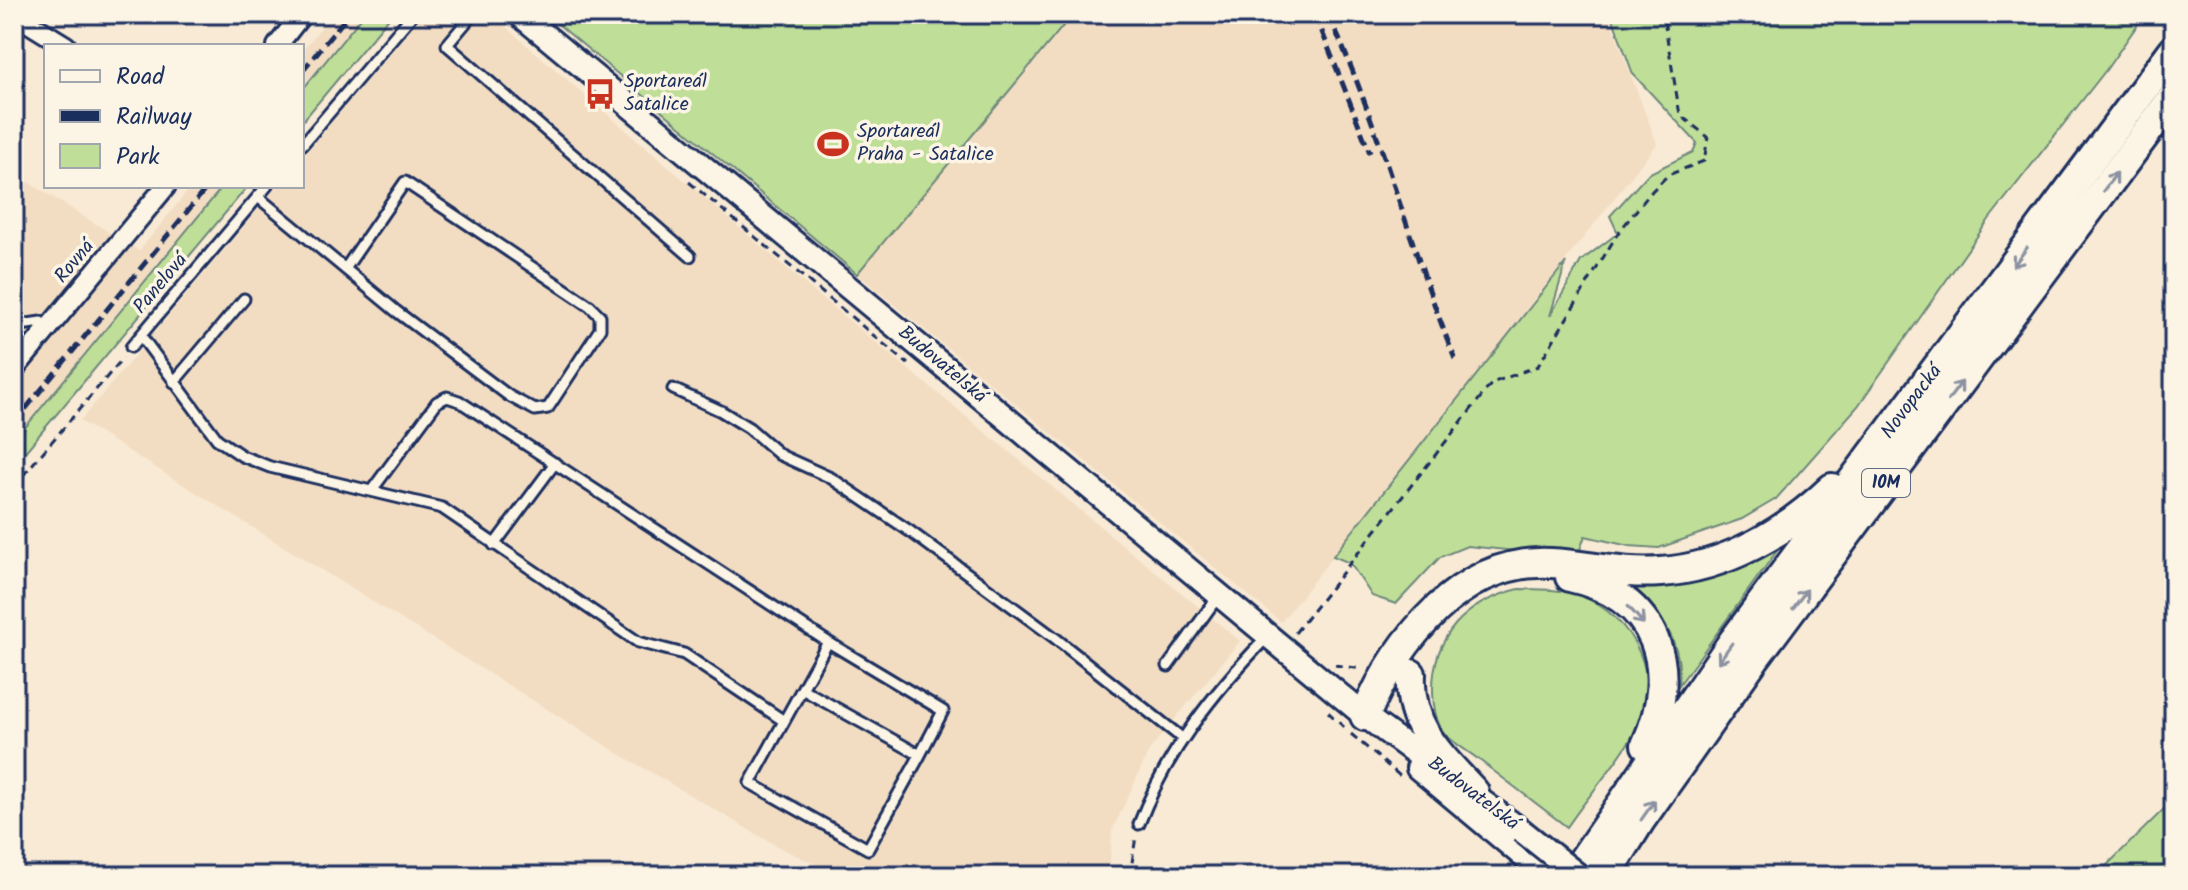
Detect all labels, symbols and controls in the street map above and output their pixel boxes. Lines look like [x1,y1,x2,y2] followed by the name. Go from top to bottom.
[44,44,304,188] legend
[116,58,165,97] text: Road
[624,66,707,121] place label: Sportareál Satalice
[583,77,617,111] bus stop icon: Sportareál Satalice
[116,98,192,137] text: Railway
[857,116,994,171] place label: Sportareál Praha - Satalice
[816,127,850,161] sports icon: Sportareál Praha - Satalice
[116,138,160,177] text: Park
[2101,172,2118,193] one-way arrow
[47,232,104,291] street label: Rovná
[126,245,197,322] street label: Panelová
[2011,246,2028,267] one-way arrow
[890,318,995,413] street label: Budovatelská
[1873,356,1952,446] street label: Novopacká
[1946,381,1963,402] one-way arrow
[1862,469,1910,497] road number: 10M
[1791,589,1808,611] one-way arrow
[1627,604,1645,624] one-way arrow
[1717,641,1734,663] one-way arrow
[1420,749,1527,840] street label: Budovatelská
[1640,800,1656,822] one-way arrow

